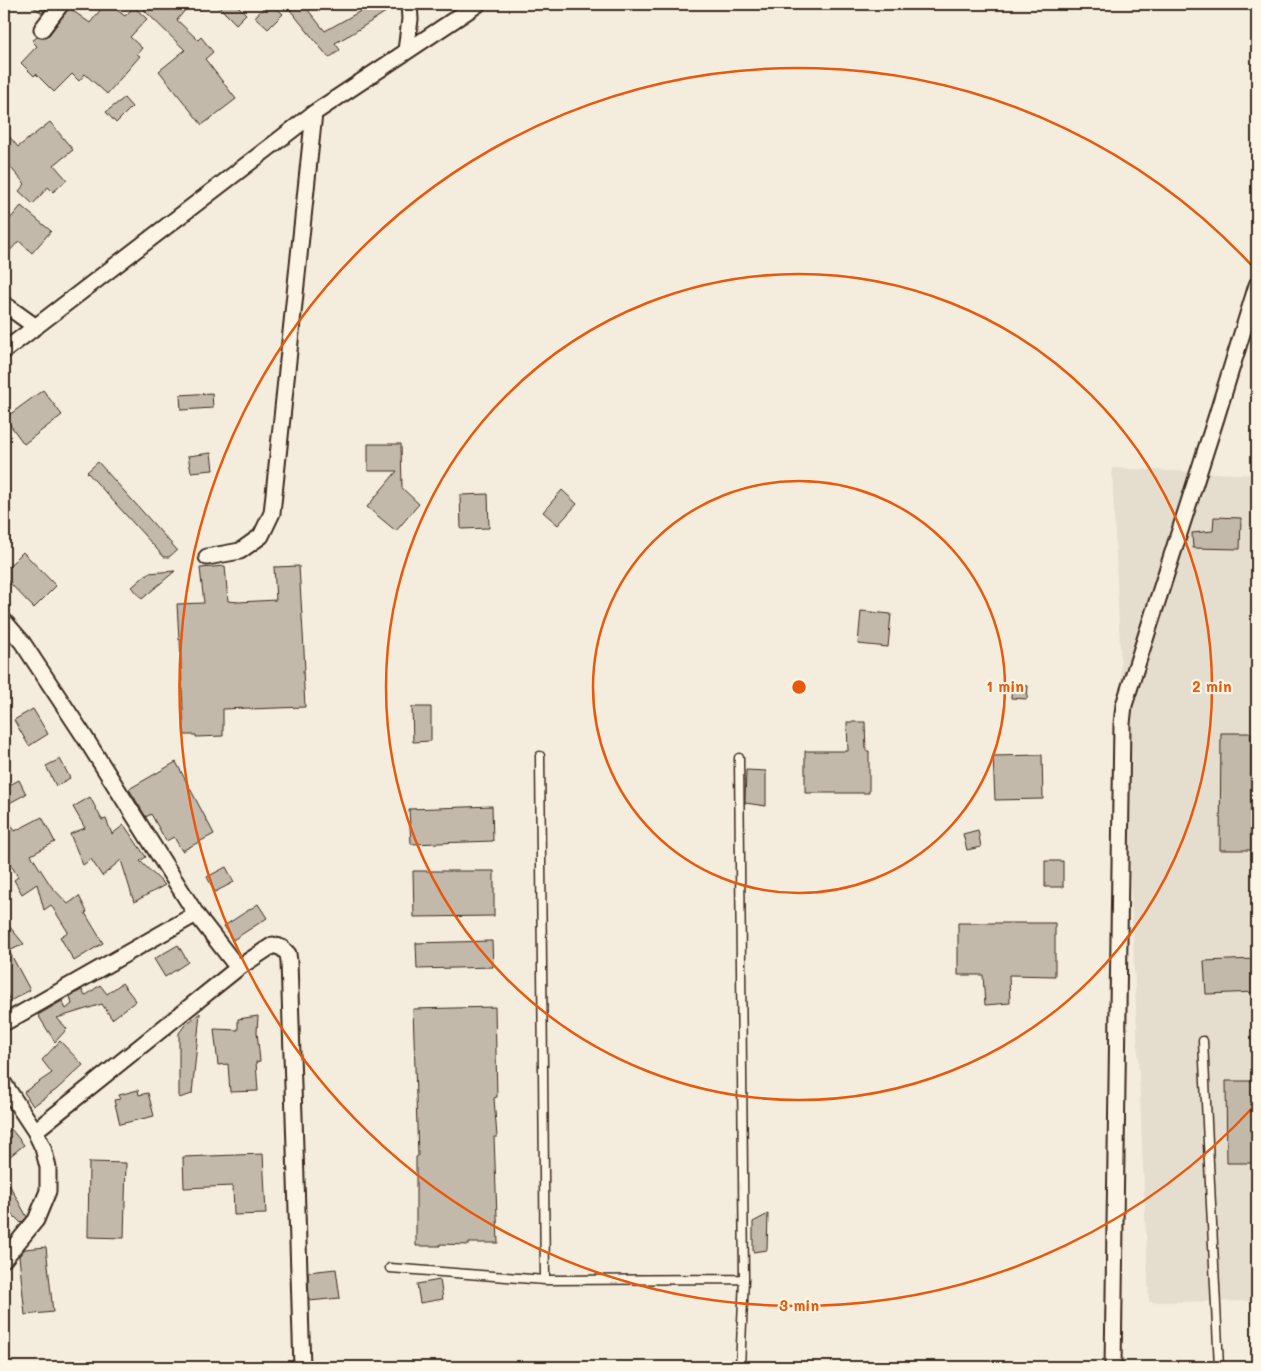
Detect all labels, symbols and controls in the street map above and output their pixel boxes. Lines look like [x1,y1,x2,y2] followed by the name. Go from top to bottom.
[986,676,1024,696] text: 1 min
[1192,676,1232,696] text: 2 min
[790,678,808,696] centre of rings
[779,1295,819,1315] text: 3 min

